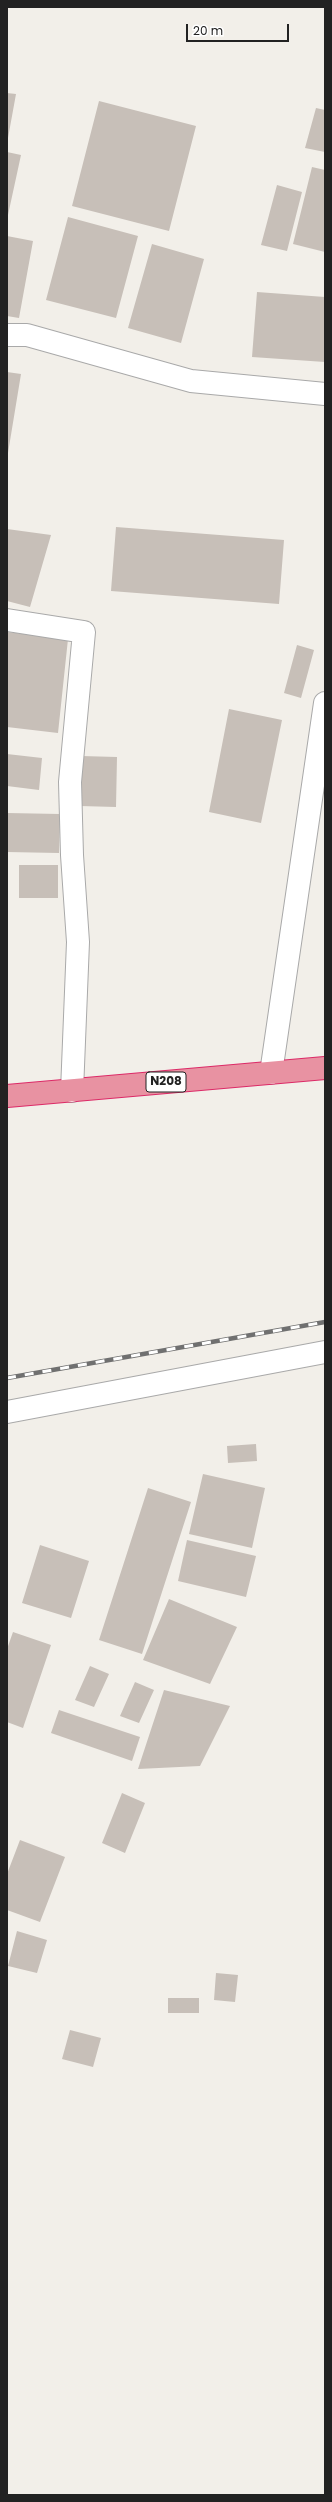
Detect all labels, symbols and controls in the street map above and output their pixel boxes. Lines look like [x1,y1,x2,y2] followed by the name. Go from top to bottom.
[188,16,291,42] scale bar
[193,22,223,39] text: 20 m
[146,1072,186,1092] road number: N208

